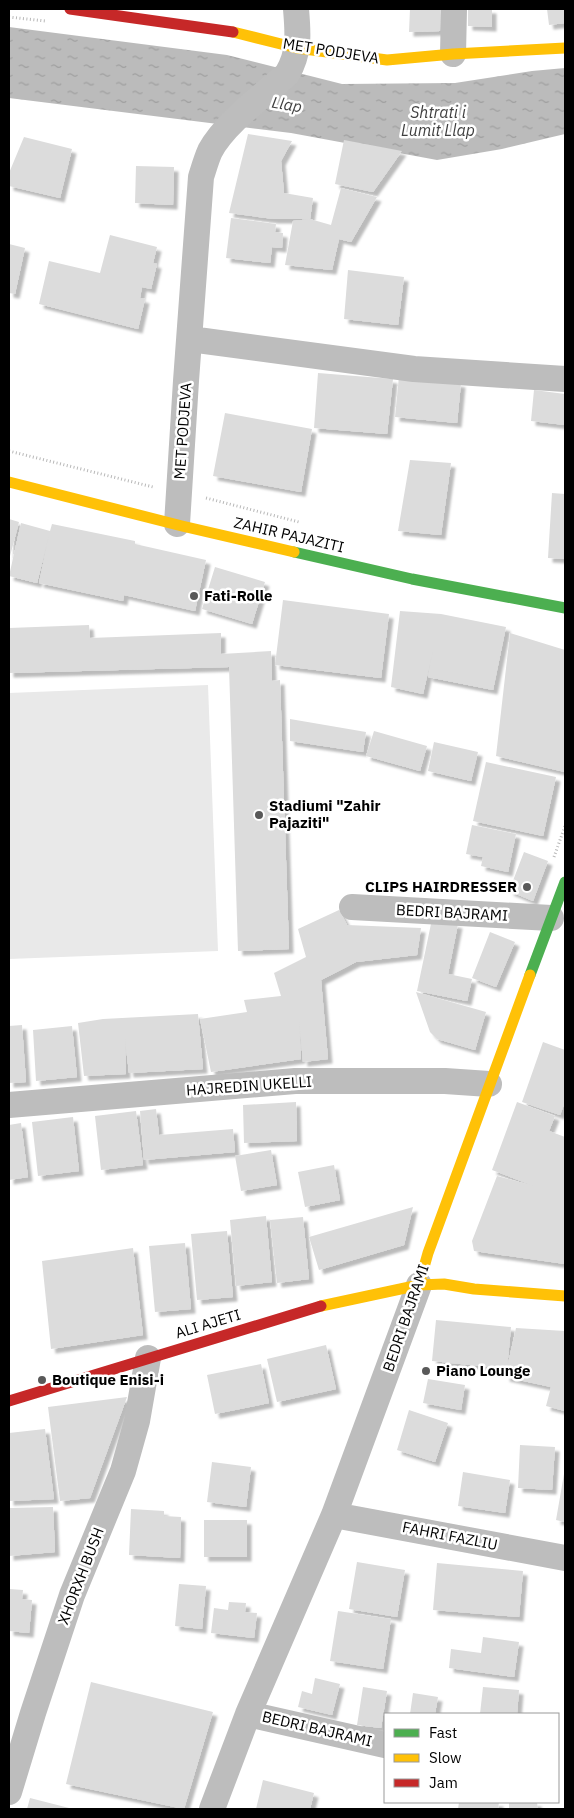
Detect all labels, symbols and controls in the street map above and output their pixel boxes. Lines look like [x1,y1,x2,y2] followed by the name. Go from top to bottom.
[282,34,381,68] street label: MET PODJEVA
[270,92,304,116] water label: Llap
[401,102,475,140] water label: Shtrati i Lumit Llap
[170,382,195,480] street label: MET PODJEVA
[232,513,346,556] street label: ZAHIR PAJAZITI
[204,586,272,605] place label: Fati-Rolle
[188,590,200,602] marker: Fati-Rolle
[269,796,380,832] place label: Stadiumi "Zahir Pajaziti"
[253,809,265,821] marker: Stadiumi "Zahir Pajaziti"
[365,877,517,896] place label: CLIPS HAIRDRESSER
[521,881,533,893] marker: CLIPS HAIRDRESSER
[396,900,509,925] street label: BEDRI BAJRAMI
[185,1072,312,1099] street label: HAJREDIN UKELLI
[378,1262,433,1374] street label: BEDRI BAJRAMI
[173,1305,243,1342] street label: ALI AJETI
[436,1361,530,1380] place label: Piano Lounge
[420,1365,432,1377] marker: Piano Lounge
[52,1370,164,1389] place label: Boutique Enisi-i
[36,1374,48,1386] marker: Boutique Enisi-i
[401,1517,499,1554] street label: FAHRI FAZLIU
[53,1524,108,1627] street label: XHORXH BUSH
[260,1707,374,1750] street label: BEDRI BAJRAMI
[384,1713,559,1803] legend
[429,1723,457,1742] text: Fast
[429,1748,462,1767] text: Slow
[429,1773,458,1792] text: Jam

